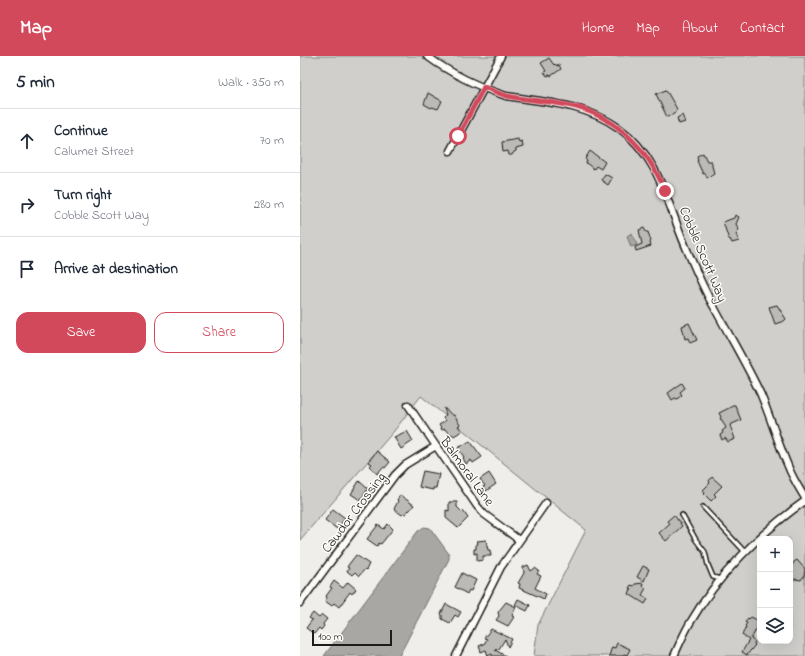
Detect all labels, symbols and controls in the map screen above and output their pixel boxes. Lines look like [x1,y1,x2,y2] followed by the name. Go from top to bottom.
[20,15,52,42] text: Map
[582,18,614,39] text: Home
[636,18,660,39] text: Map
[682,18,718,39] text: About
[740,18,785,39] text: Contact
[16,70,55,95] text: 5 min
[218,73,284,92] text: Walk · 350 m
[54,120,108,142] text: Continue
[449,127,467,145] route start
[16,130,38,152] icon: ahead
[260,131,284,150] text: 70 m
[54,142,134,161] text: Calumet Street
[656,182,674,200] route end
[54,184,112,206] text: Turn right
[16,194,38,216] icon: right
[254,195,284,214] text: 280 m
[672,203,732,306] street label: Cobble Scott Way
[54,206,149,225] text: Cobble Scott Way
[16,258,38,280] icon: arrive
[54,258,178,280] text: Arrive at destination
[16,312,146,353] button: Save
[154,312,284,353] button: Share
[434,432,500,511] street label: Balmoral Lane
[317,468,392,558] street label: Cawdor Crossing
[757,536,793,644] map controls
[757,536,793,572] button: +
[757,572,793,608] button: −
[757,608,793,644] button: layers
[312,628,392,647] scale bar
[318,629,342,645] text: 100 m

